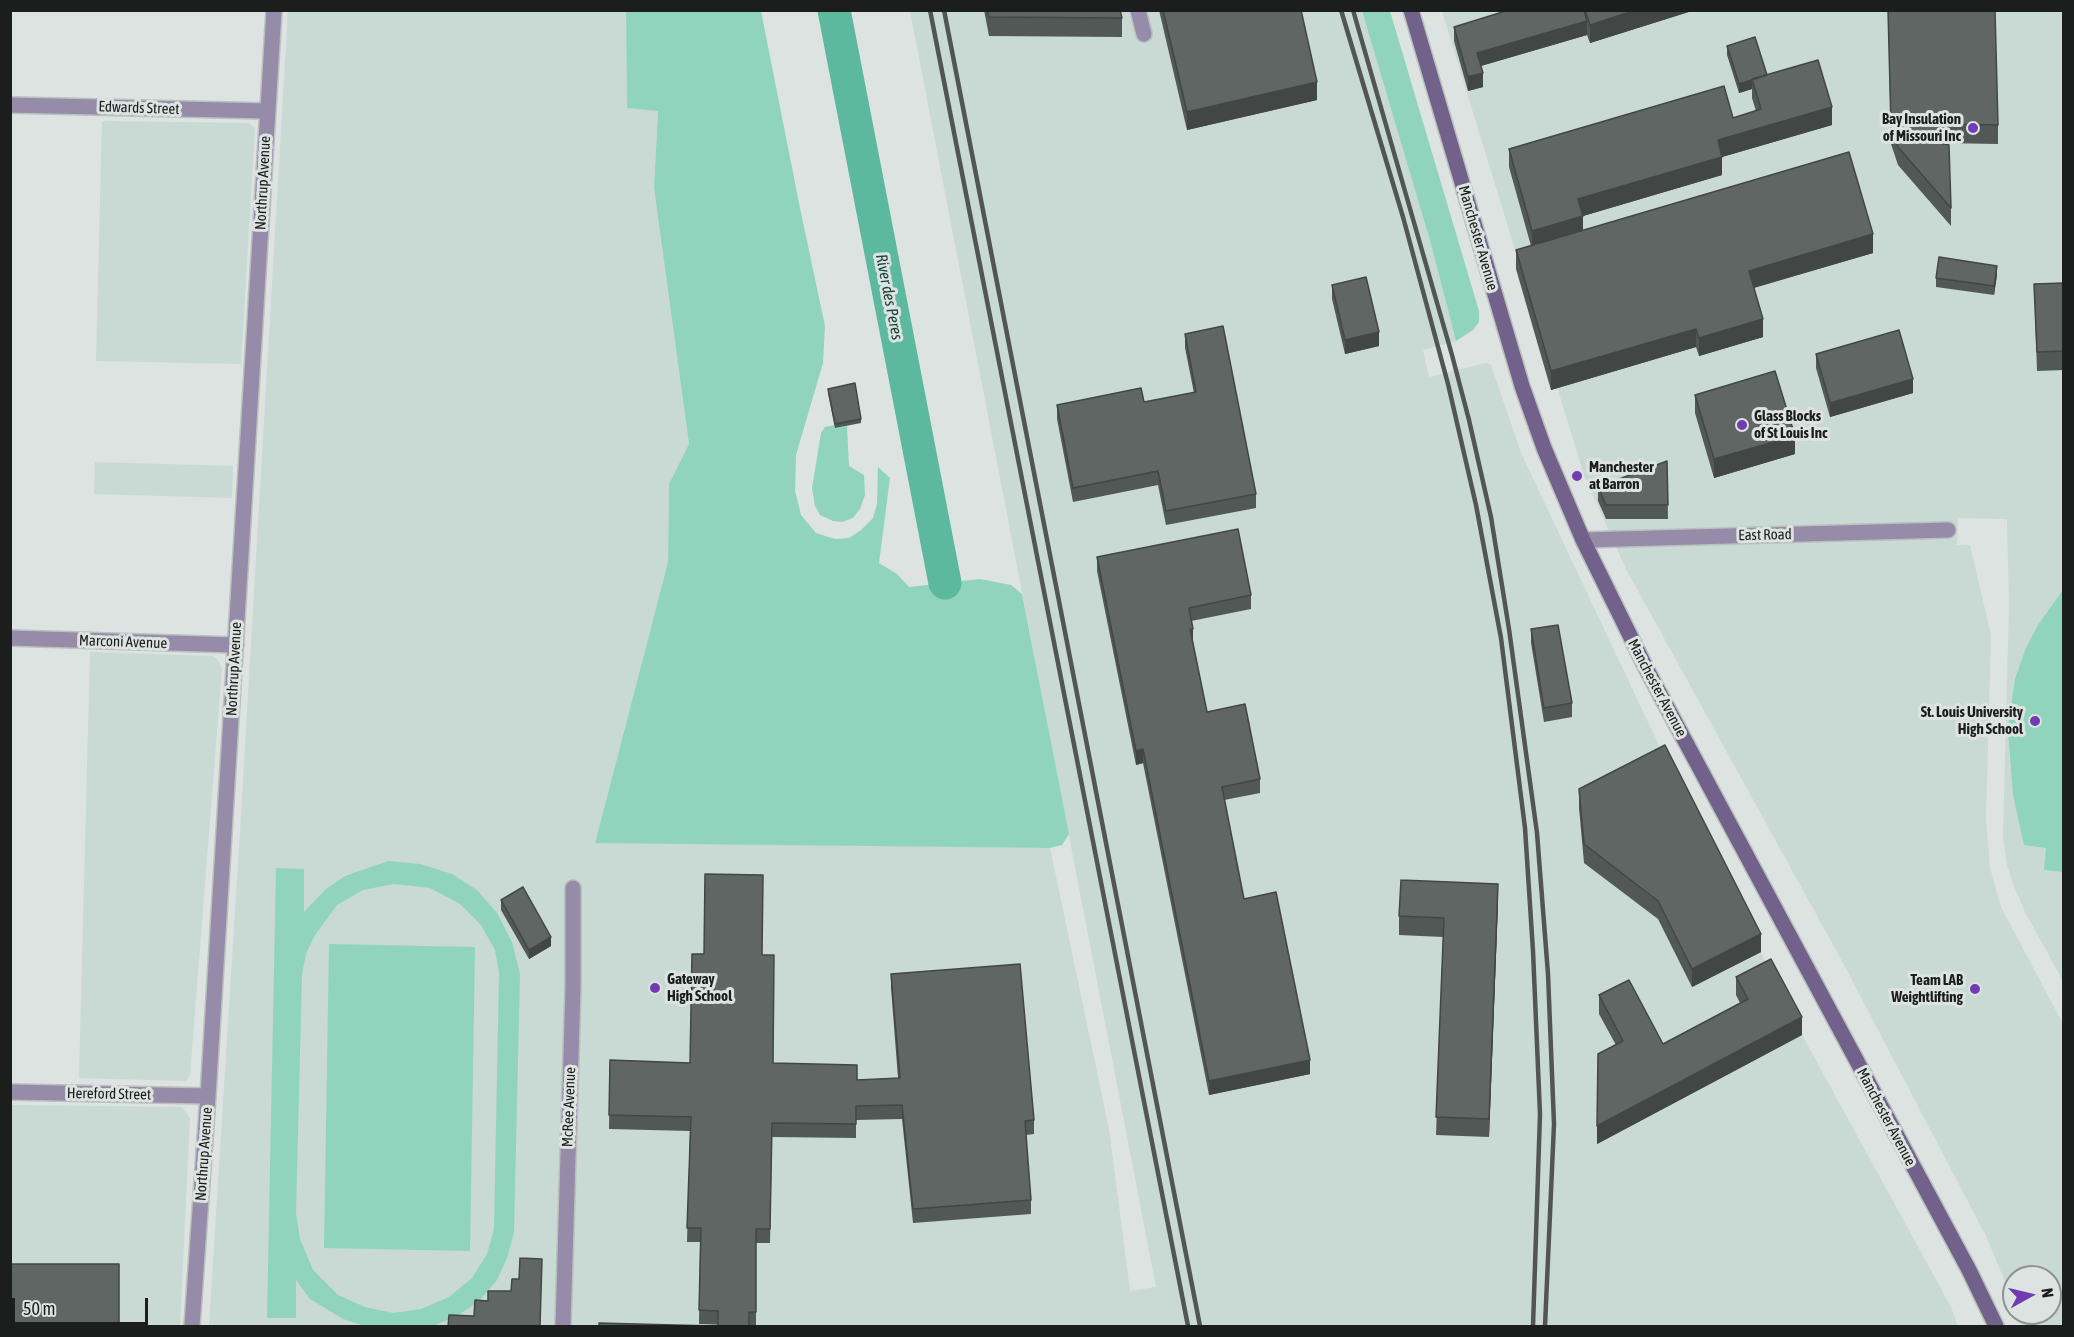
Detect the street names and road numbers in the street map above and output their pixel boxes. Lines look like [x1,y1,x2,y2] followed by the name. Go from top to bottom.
[98,98,180,118] street label: Edwards Street
[252,136,274,230] street label: Northrup Avenue
[1454,184,1502,292] street label: Manchester Avenue
[1738,526,1792,544] street label: East Road
[223,622,245,716] street label: Northrup Avenue
[79,631,167,653] street label: Marconi Avenue
[1624,636,1690,740] street label: Manchester Avenue
[1853,1065,1919,1169] street label: Manchester Avenue
[559,1067,579,1147] street label: McRee Avenue
[67,1084,151,1104] street label: Hereford Street
[192,1106,216,1202] street label: Northrup Avenue

